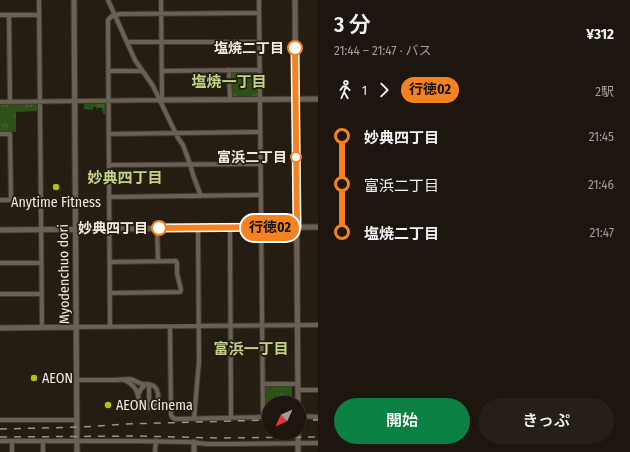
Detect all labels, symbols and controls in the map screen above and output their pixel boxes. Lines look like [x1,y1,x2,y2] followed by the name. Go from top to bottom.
[334,11,371,38] text: 3 分
[586,25,614,43] text: ¥312
[214,40,284,57] place label: 塩焼二丁目
[287,40,303,56] marker: 塩焼二丁目
[334,43,431,58] text: 21:44 – 21:47 · バス
[191,73,267,91] district label: 塩焼一丁目
[334,79,356,101] icon: walk
[373,79,395,101] icon: forward
[409,81,451,98] text: 行徳02
[362,83,367,98] text: 1
[595,84,614,99] text: 2駅
[364,129,439,147] text: 妙典四丁目
[589,129,614,144] text: 21:45
[217,149,287,166] place label: 富浜二丁目
[290,151,302,163] marker: 富浜二丁目
[87,169,163,187] district label: 妙典四丁目
[364,177,439,195] text: 富浜二丁目
[588,177,614,192] text: 21:46
[51,182,61,192] marker: Anytime Fitness
[11,194,101,211] place label: Anytime Fitness
[242,215,298,241] line badge: 行徳02
[249,219,291,236] text: 行徳02
[78,220,148,237] place label: 妙典四丁目
[151,220,167,236] marker: 妙典四丁目
[55,224,73,324] street label: Myodenchuo dori
[364,225,439,243] text: 塩焼二丁目
[589,225,614,240] text: 21:47
[213,340,289,358] district label: 富浜一丁目
[42,370,73,387] place label: AEON
[29,373,39,383] marker: AEON
[262,396,306,440] north arrow
[262,396,306,440] map controls
[116,397,193,414] place label: AEON Cinema
[334,398,470,444] button: 開始
[478,398,614,444] button: きっぷ
[103,400,113,410] marker: AEON Cinema

